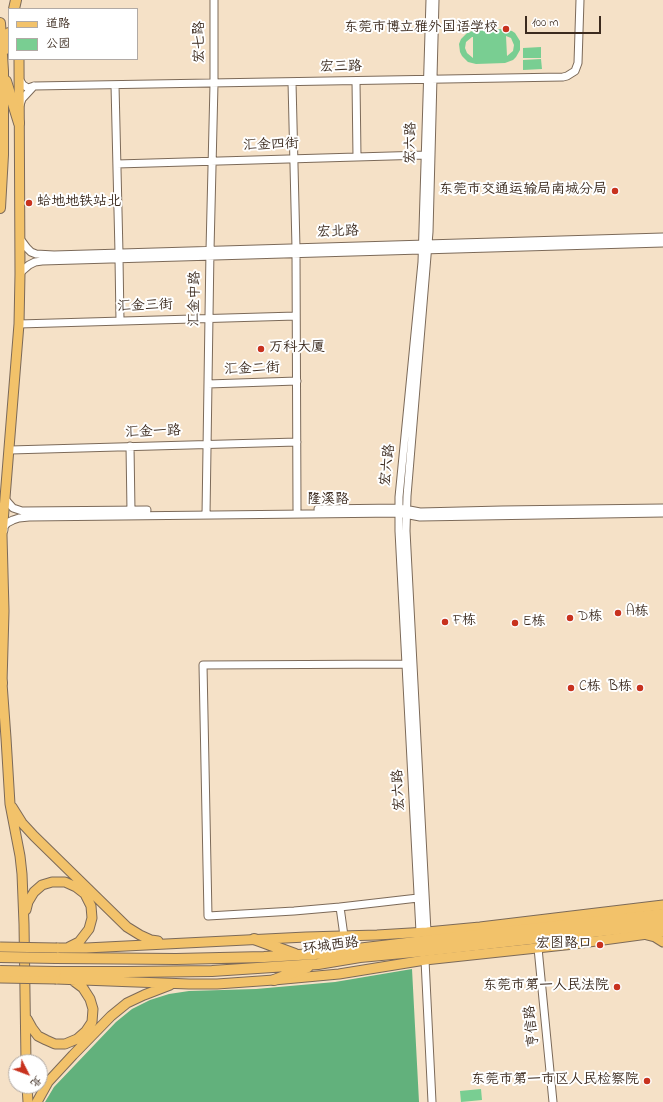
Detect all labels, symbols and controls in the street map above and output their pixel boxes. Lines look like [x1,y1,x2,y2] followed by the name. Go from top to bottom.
[8,8,138,60] legend
[527,8,603,34] scale bar
[532,14,559,32] text: 100 m
[46,15,70,33] text: 道路
[193,21,209,63] street label: 宏七路
[344,21,498,37] place label: 东莞市博立雅外国语学校
[501,24,511,34] marker: 东莞市博立雅外国语学校
[46,35,70,53] text: 公园
[320,59,362,77] street label: 宏三路
[403,122,421,164] street label: 宏六路
[243,137,299,155] street label: 汇金四街
[439,183,607,199] place label: 东莞市交通运输局南城分局
[610,186,620,196] marker: 东莞市交通运输局南城分局
[37,195,121,211] place label: 蛤地地铁站北
[24,198,34,208] marker: 蛤地地铁站北
[317,224,359,242] street label: 宏北路
[187,271,205,327] street label: 汇金中路
[117,298,173,316] street label: 汇金三街
[269,341,325,357] place label: 万科大厦
[256,344,266,354] marker: 万科大厦
[224,361,280,379] street label: 汇金二街
[125,424,181,442] street label: 汇金一路
[378,443,400,487] street label: 宏六路
[307,493,349,509] street label: 隆溪路
[626,605,649,621] place label: A栋
[613,608,623,618] marker: A栋
[578,610,602,626] place label: D栋
[565,613,575,623] marker: D栋
[453,614,476,630] place label: F栋
[523,615,545,631] place label: E栋
[440,617,450,627] marker: F栋
[510,618,520,628] marker: E栋
[579,680,601,696] place label: C栋
[609,680,632,696] place label: B栋
[566,683,576,693] marker: C栋
[635,683,645,693] marker: B栋
[391,769,409,811] street label: 宏六路
[302,935,360,959] street label: 环城西路
[536,937,592,953] place label: 宏图路口
[595,940,605,950] marker: 宏图路口
[483,979,609,995] place label: 东莞市第一人民法院
[612,982,622,992] marker: 东莞市第一人民法院
[522,1004,544,1048] street label: 亨信路
[8,1054,48,1094] north arrow
[27,1072,46,1091] text: 北
[471,1073,639,1089] place label: 东莞市第一市区人民检察院
[642,1076,652,1086] marker: 东莞市第一市区人民检察院

